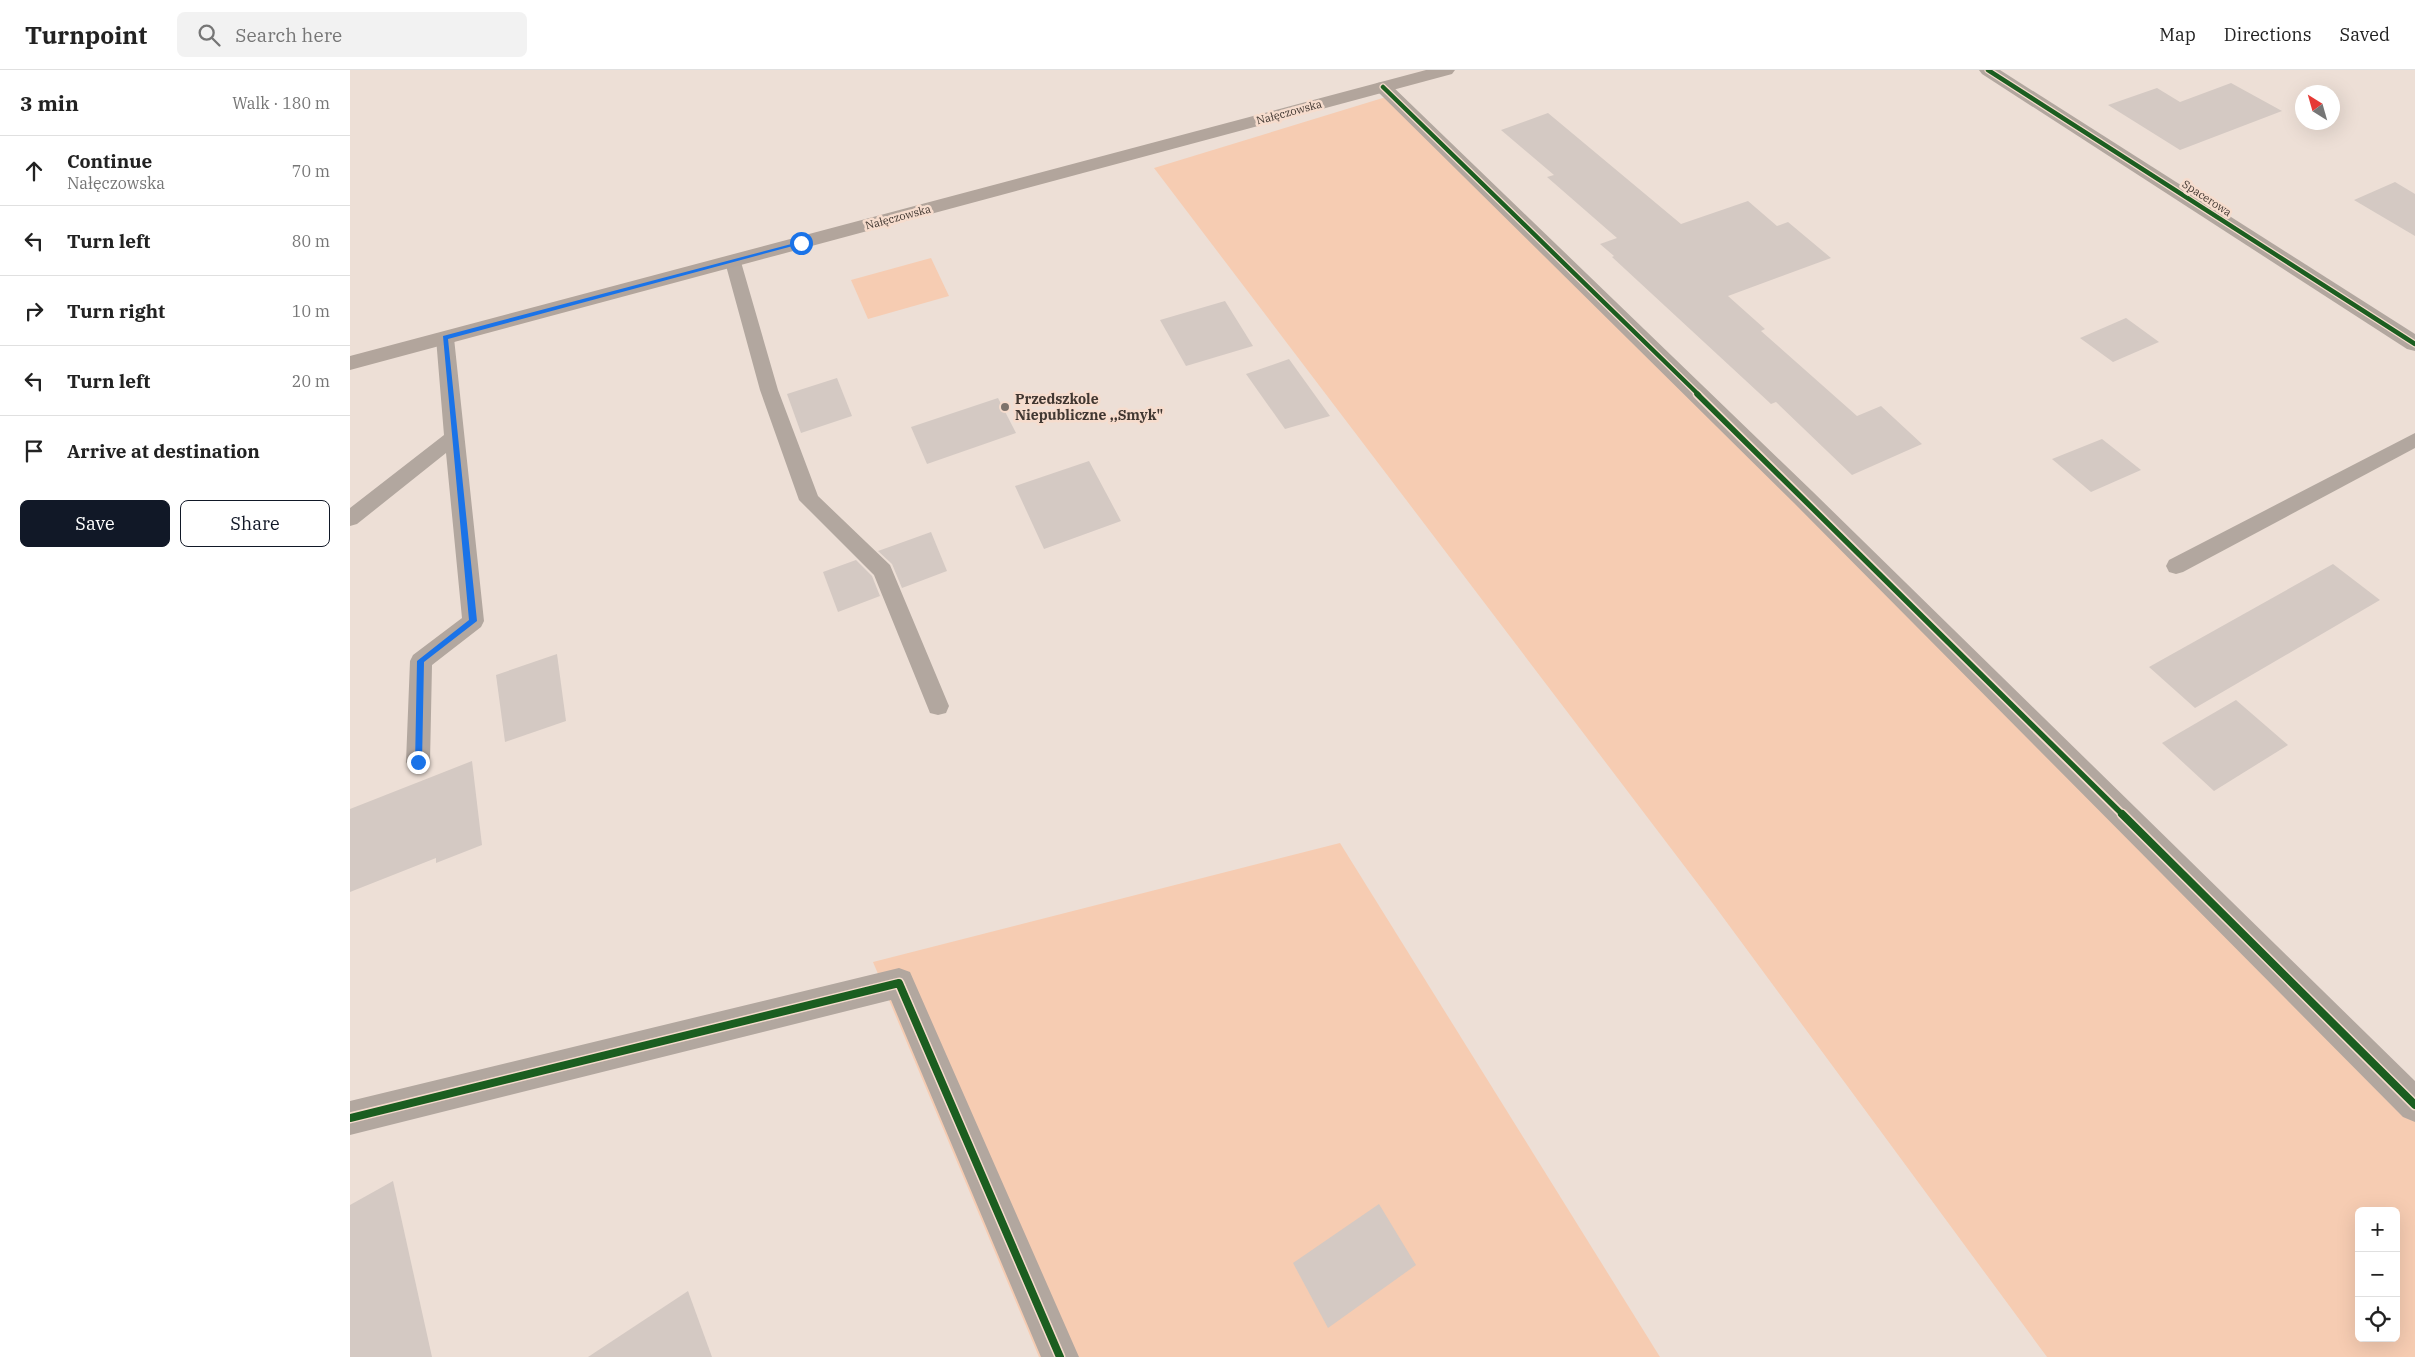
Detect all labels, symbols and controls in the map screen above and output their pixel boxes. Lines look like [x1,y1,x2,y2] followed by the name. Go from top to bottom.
[177,12,527,57] search box
[25,19,147,51] text: Turnpoint
[195,21,223,49] icon: search
[235,23,342,47] text: Search here
[2159,23,2196,46] text: Map
[2224,23,2312,46] text: Directions
[2340,23,2390,46] text: Saved
[2295,85,2340,130] north arrow
[20,89,79,117] text: 3 min
[232,93,330,113] text: Walk · 180 m
[1255,97,1323,127] street label: Nałęczowska
[67,149,152,173] text: Continue
[20,157,48,185] icon: ahead
[292,161,330,181] text: 70 m
[67,173,165,193] text: Nałęczowska
[2180,177,2234,219] street label: Spacerowa
[864,202,932,232] street label: Nałęczowska
[20,227,48,255] icon: left
[67,229,150,253] text: Turn left
[292,231,330,251] text: 80 m
[790,232,813,255] route start
[20,297,48,325] icon: right
[67,299,165,323] text: Turn right
[292,301,330,321] text: 10 m
[20,367,48,395] icon: left
[67,369,150,393] text: Turn left
[292,371,330,391] text: 20 m
[1015,390,1163,424] place label: Przedszkole Niepubliczne ,,Smyk"
[999,401,1011,413] marker: Przedszkole Niepubliczne ,,Smyk"
[20,437,48,465] icon: arrive
[67,439,260,463] text: Arrive at destination
[20,500,170,547] button: Save
[180,500,330,547] button: Share
[407,751,430,774] route end
[2355,1207,2400,1342] map controls
[2355,1207,2400,1252] button: +
[2355,1252,2400,1297] button: −
[2355,1297,2400,1342] button: locate

